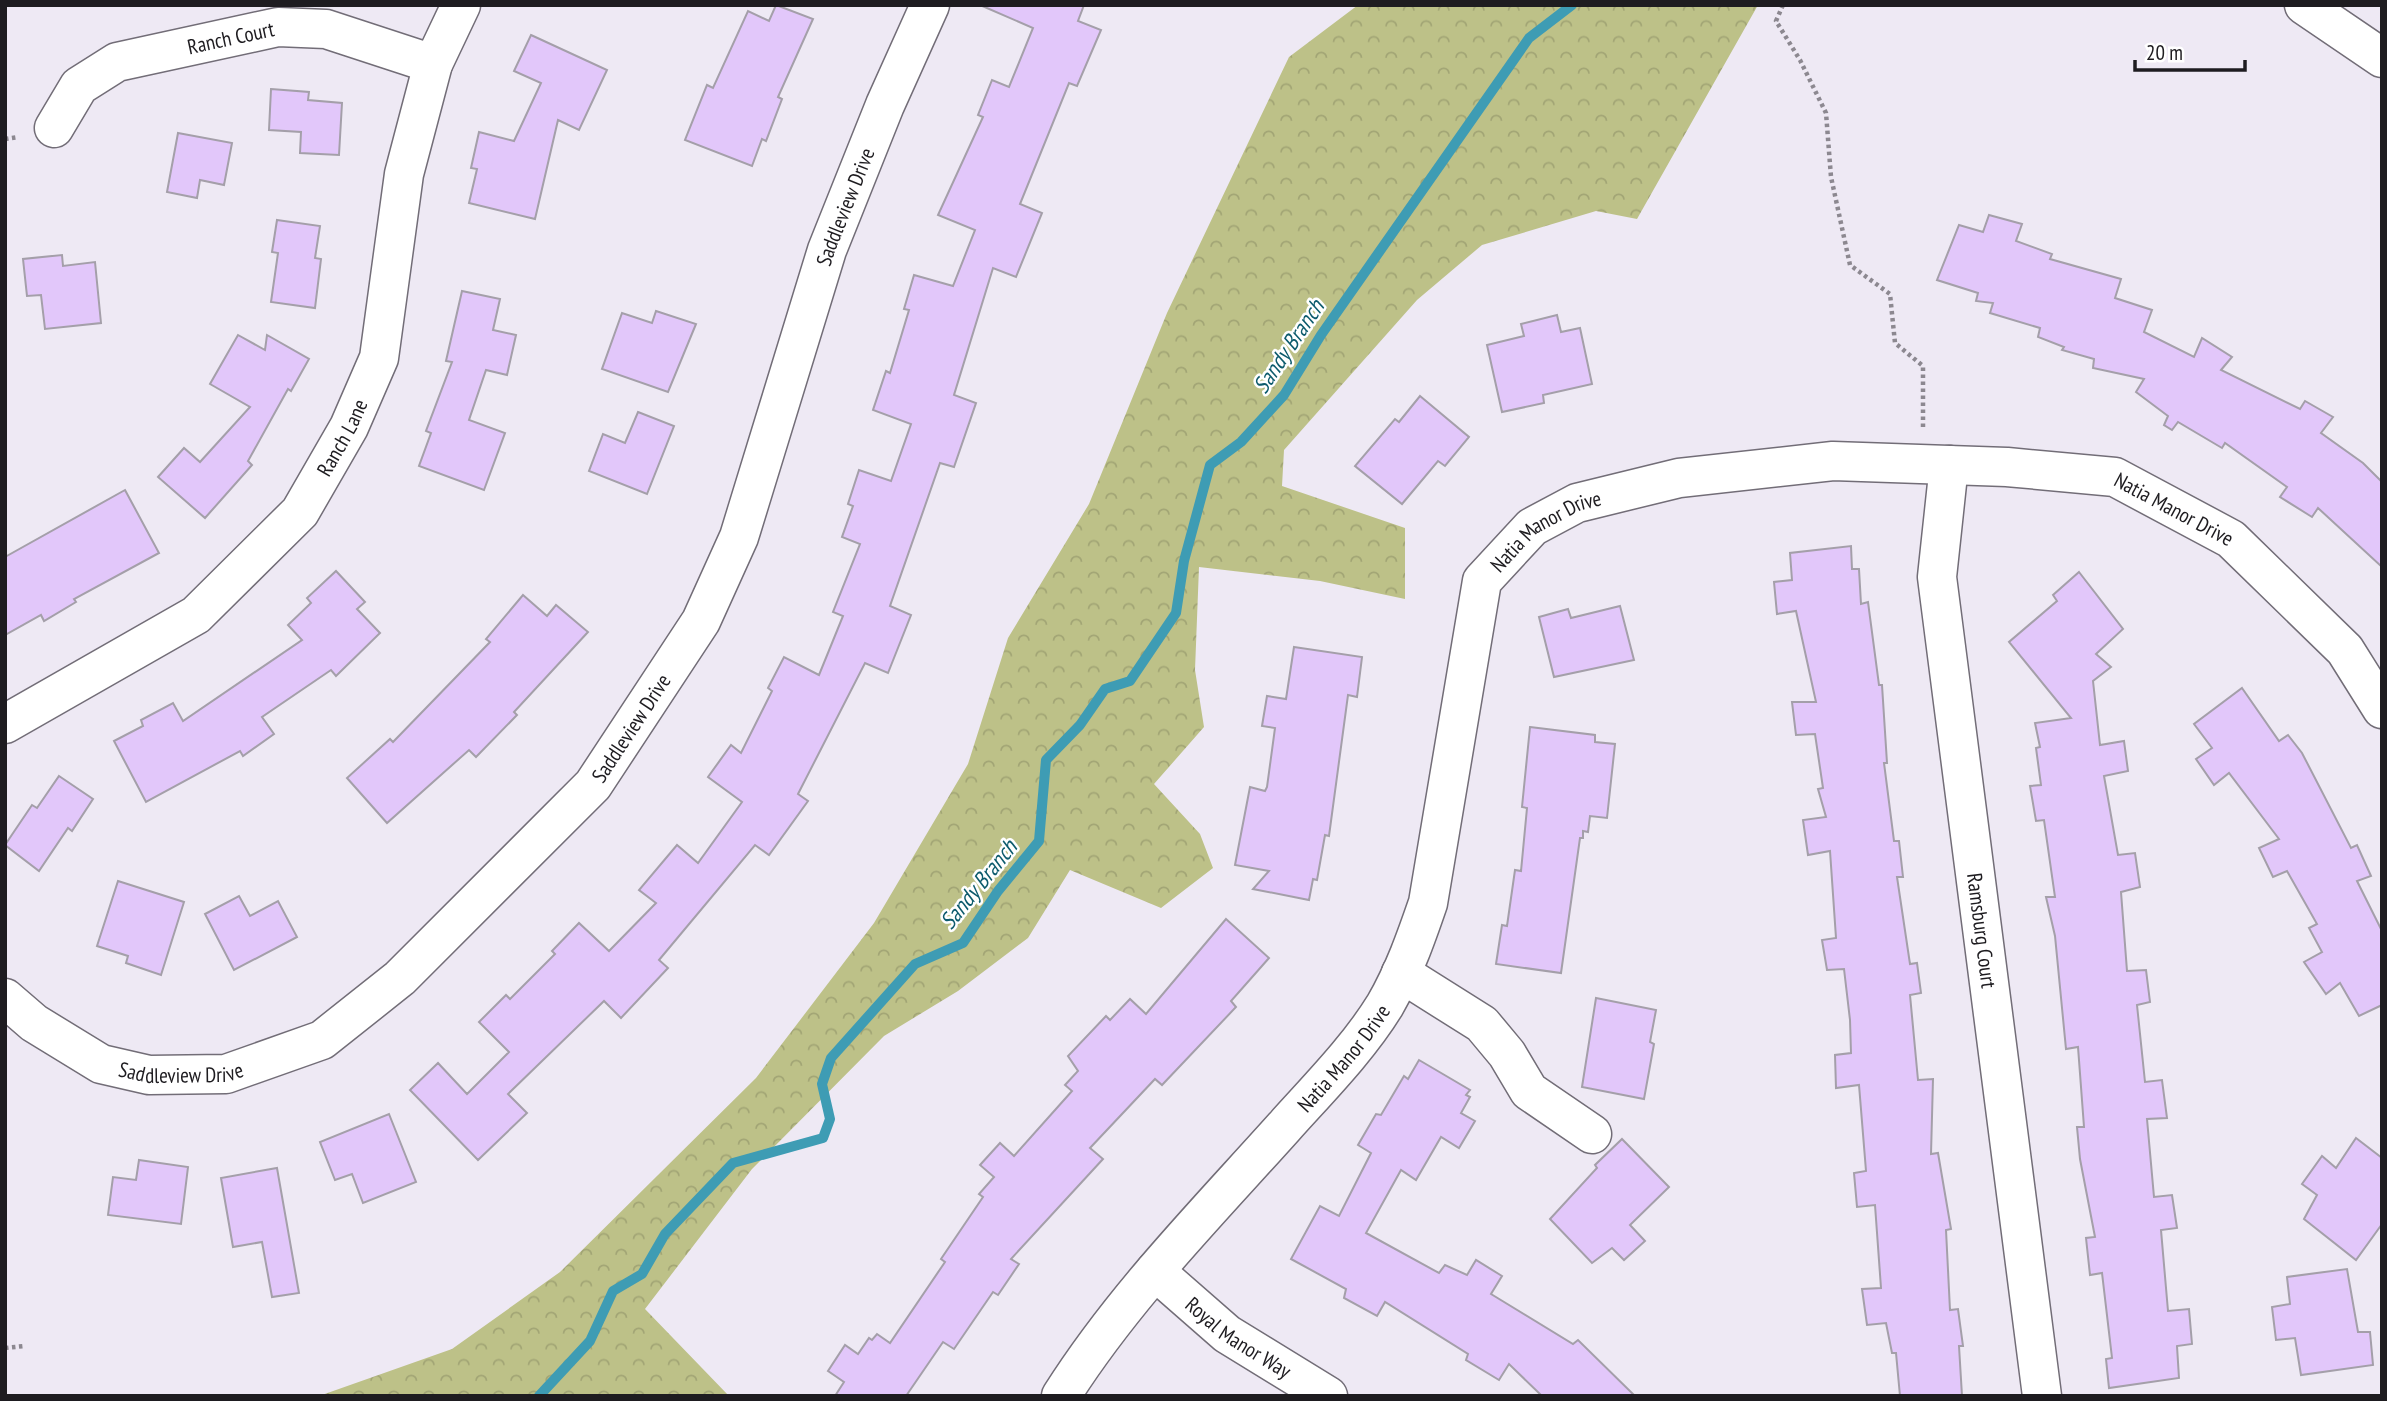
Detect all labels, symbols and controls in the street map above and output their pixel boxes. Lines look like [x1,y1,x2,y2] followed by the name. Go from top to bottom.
[185,15,277,60] street label: Ranch Court
[2135,28,2245,72] scale bar
[2146,39,2183,66] text: 20 m
[810,144,880,269] street label: Saddleview Drive
[1246,292,1331,398] water label: Sandy Branch
[310,395,373,481] street label: Ranch Lane
[2110,466,2238,551] street label: Natia Manor Drive
[1484,484,1604,577] street label: Natia Manor Drive
[585,668,676,787] street label: Saddleview Drive
[933,832,1024,935] water label: Sandy Branch
[1962,871,2003,990] street label: Ramsburg Court
[1291,999,1395,1117] street label: Natia Manor Drive
[116,1055,247,1089] street label: Saddleview Drive
[1180,1291,1296,1384] street label: Royal Manor Way

